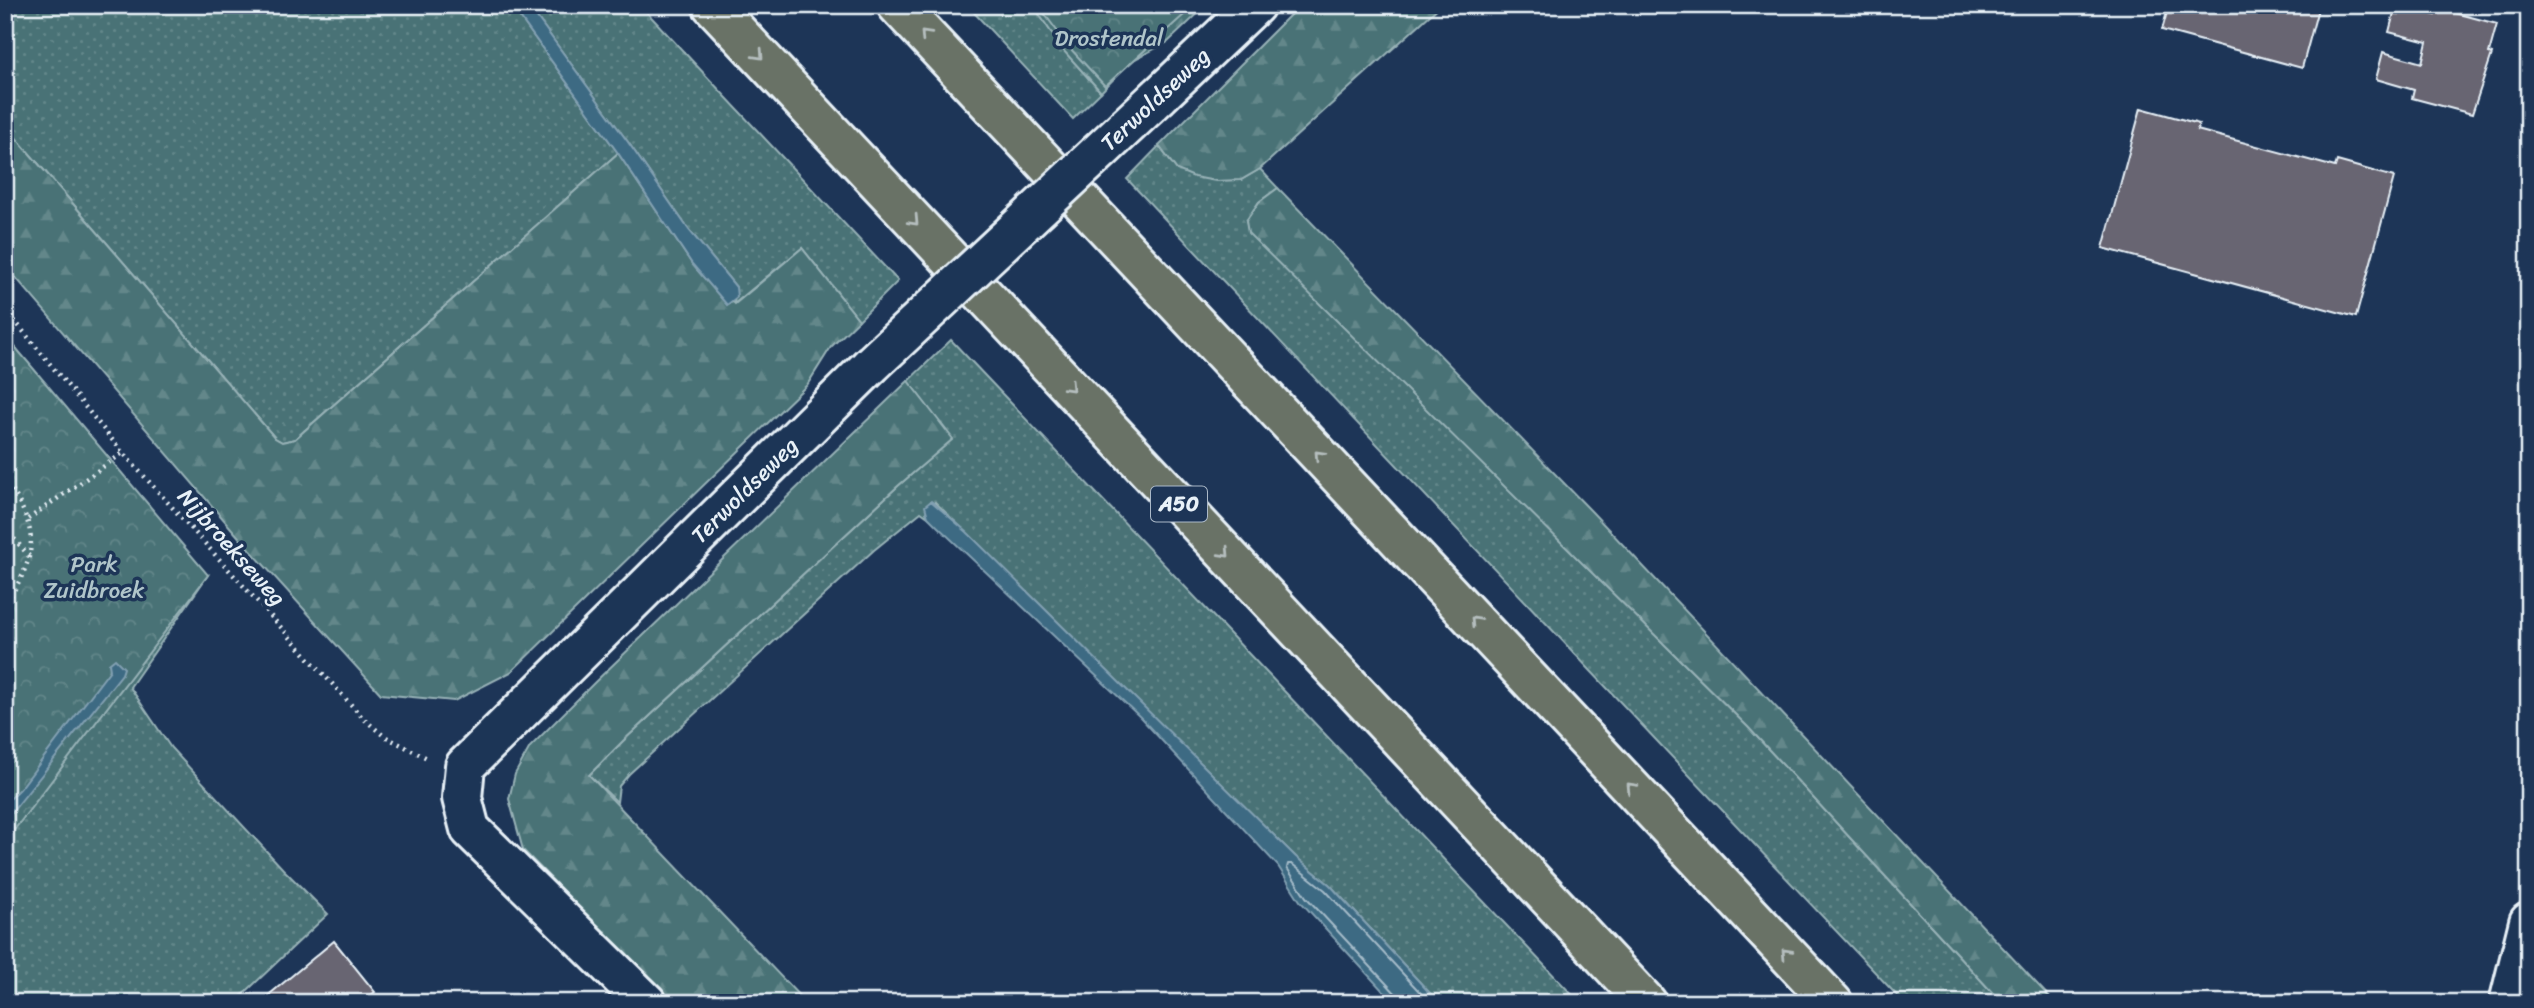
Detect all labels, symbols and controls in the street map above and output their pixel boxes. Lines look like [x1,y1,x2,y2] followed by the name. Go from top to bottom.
[1054,18,1164,59] park label: Drostendal
[920,30,933,43] one-way arrow
[1090,37,1221,162] street label: Terwoldseweg
[750,47,763,60] one-way arrow
[906,213,919,226] one-way arrow
[1061,379,1074,392] one-way arrow
[681,427,809,554] street label: Terwoldseweg
[1315,450,1328,463] one-way arrow
[167,479,297,616] street label: Nijbroekseweg
[1151,486,1207,522] road number: A50
[44,544,145,611] park label: Park Zuidbroek
[1217,545,1230,558] one-way arrow
[1471,616,1484,629] one-way arrow
[1627,782,1639,795] one-way arrow
[1782,948,1795,961] one-way arrow

